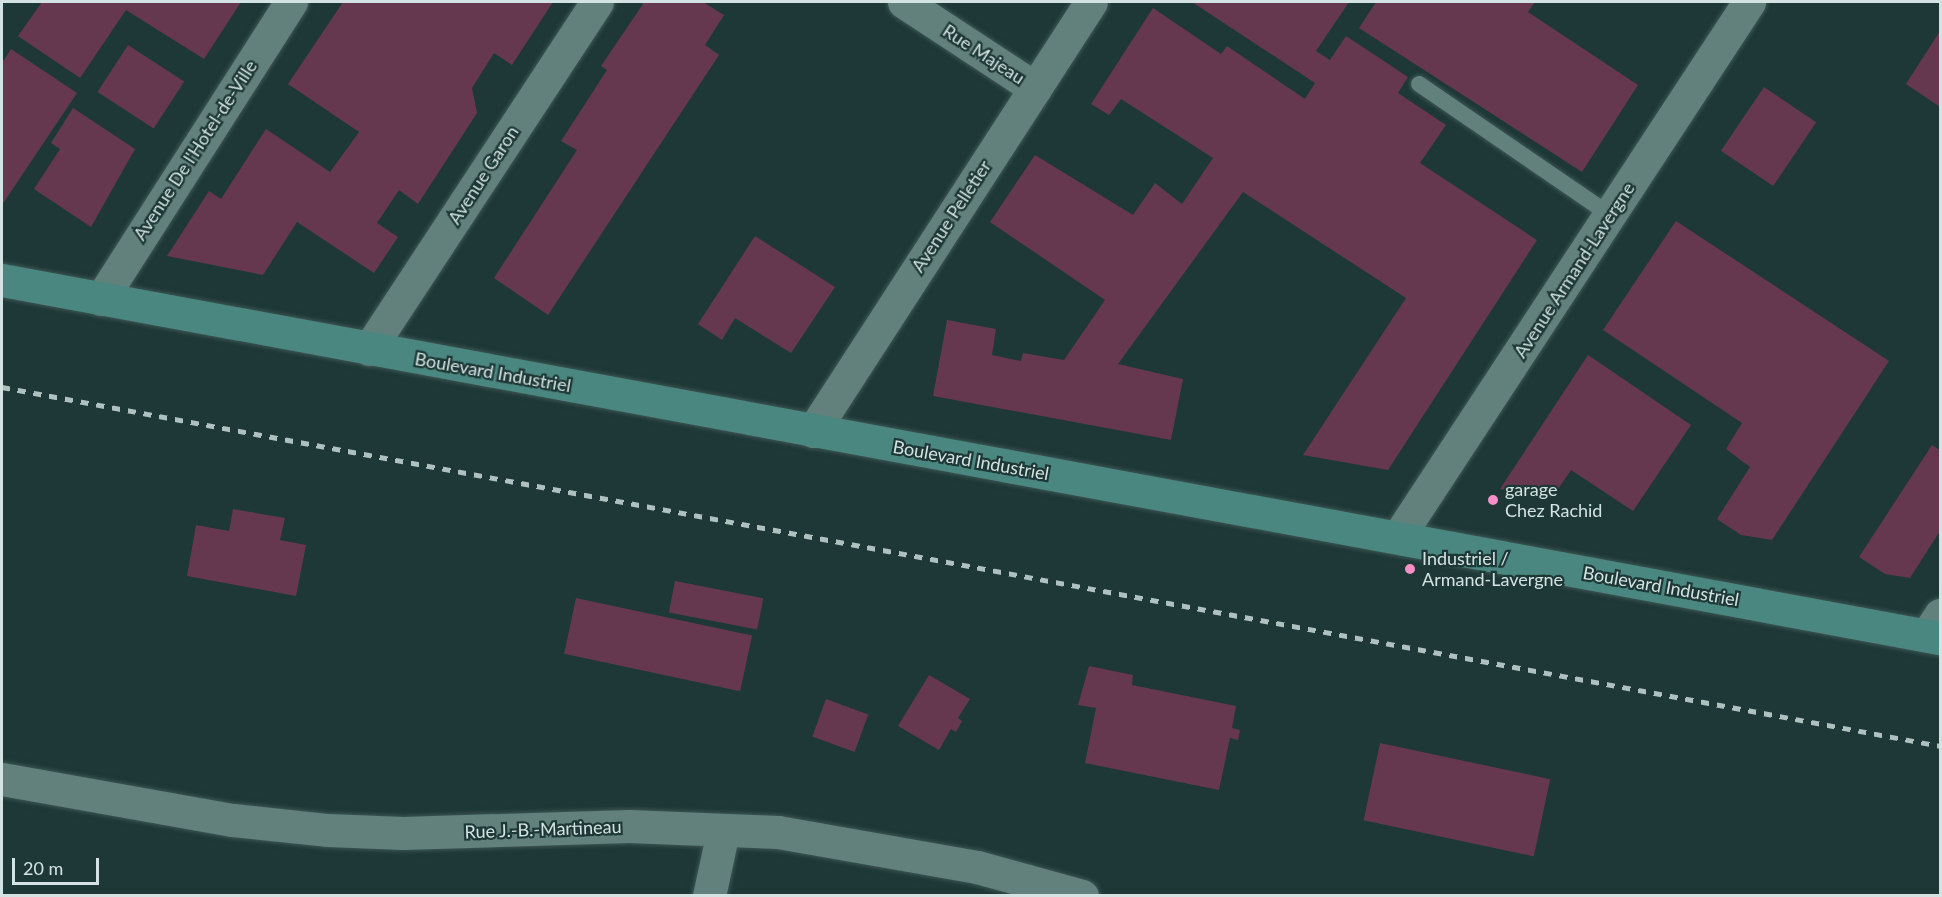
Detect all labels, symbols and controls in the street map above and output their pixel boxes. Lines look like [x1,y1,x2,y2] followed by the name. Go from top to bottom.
[939,20,1029,88] street label: Rue Majeau
[129,56,261,244] street label: Avenue De l'Hotel-de-Ville
[443,122,523,228] street label: Avenue Garon
[907,156,995,276] street label: Avenue Pelletier
[1509,178,1639,362] street label: Avenue Armand-Lavergne
[413,348,573,396] street label: Boulevard Industriel
[891,436,1051,484] street label: Boulevard Industriel
[1505,479,1602,522] place label: garage Chez Rachid
[1486,493,1500,507] marker: garage Chez Rachid
[1422,548,1563,590] place label: Industriel / Armand-Lavergne
[1403,562,1417,576] marker: Industriel / Armand-Lavergne
[1581,562,1741,610] street label: Boulevard Industriel
[464,815,622,843] street label: Rue J.-B.-Martineau
[15,846,102,884] scale bar
[23,857,63,879] text: 20 m

